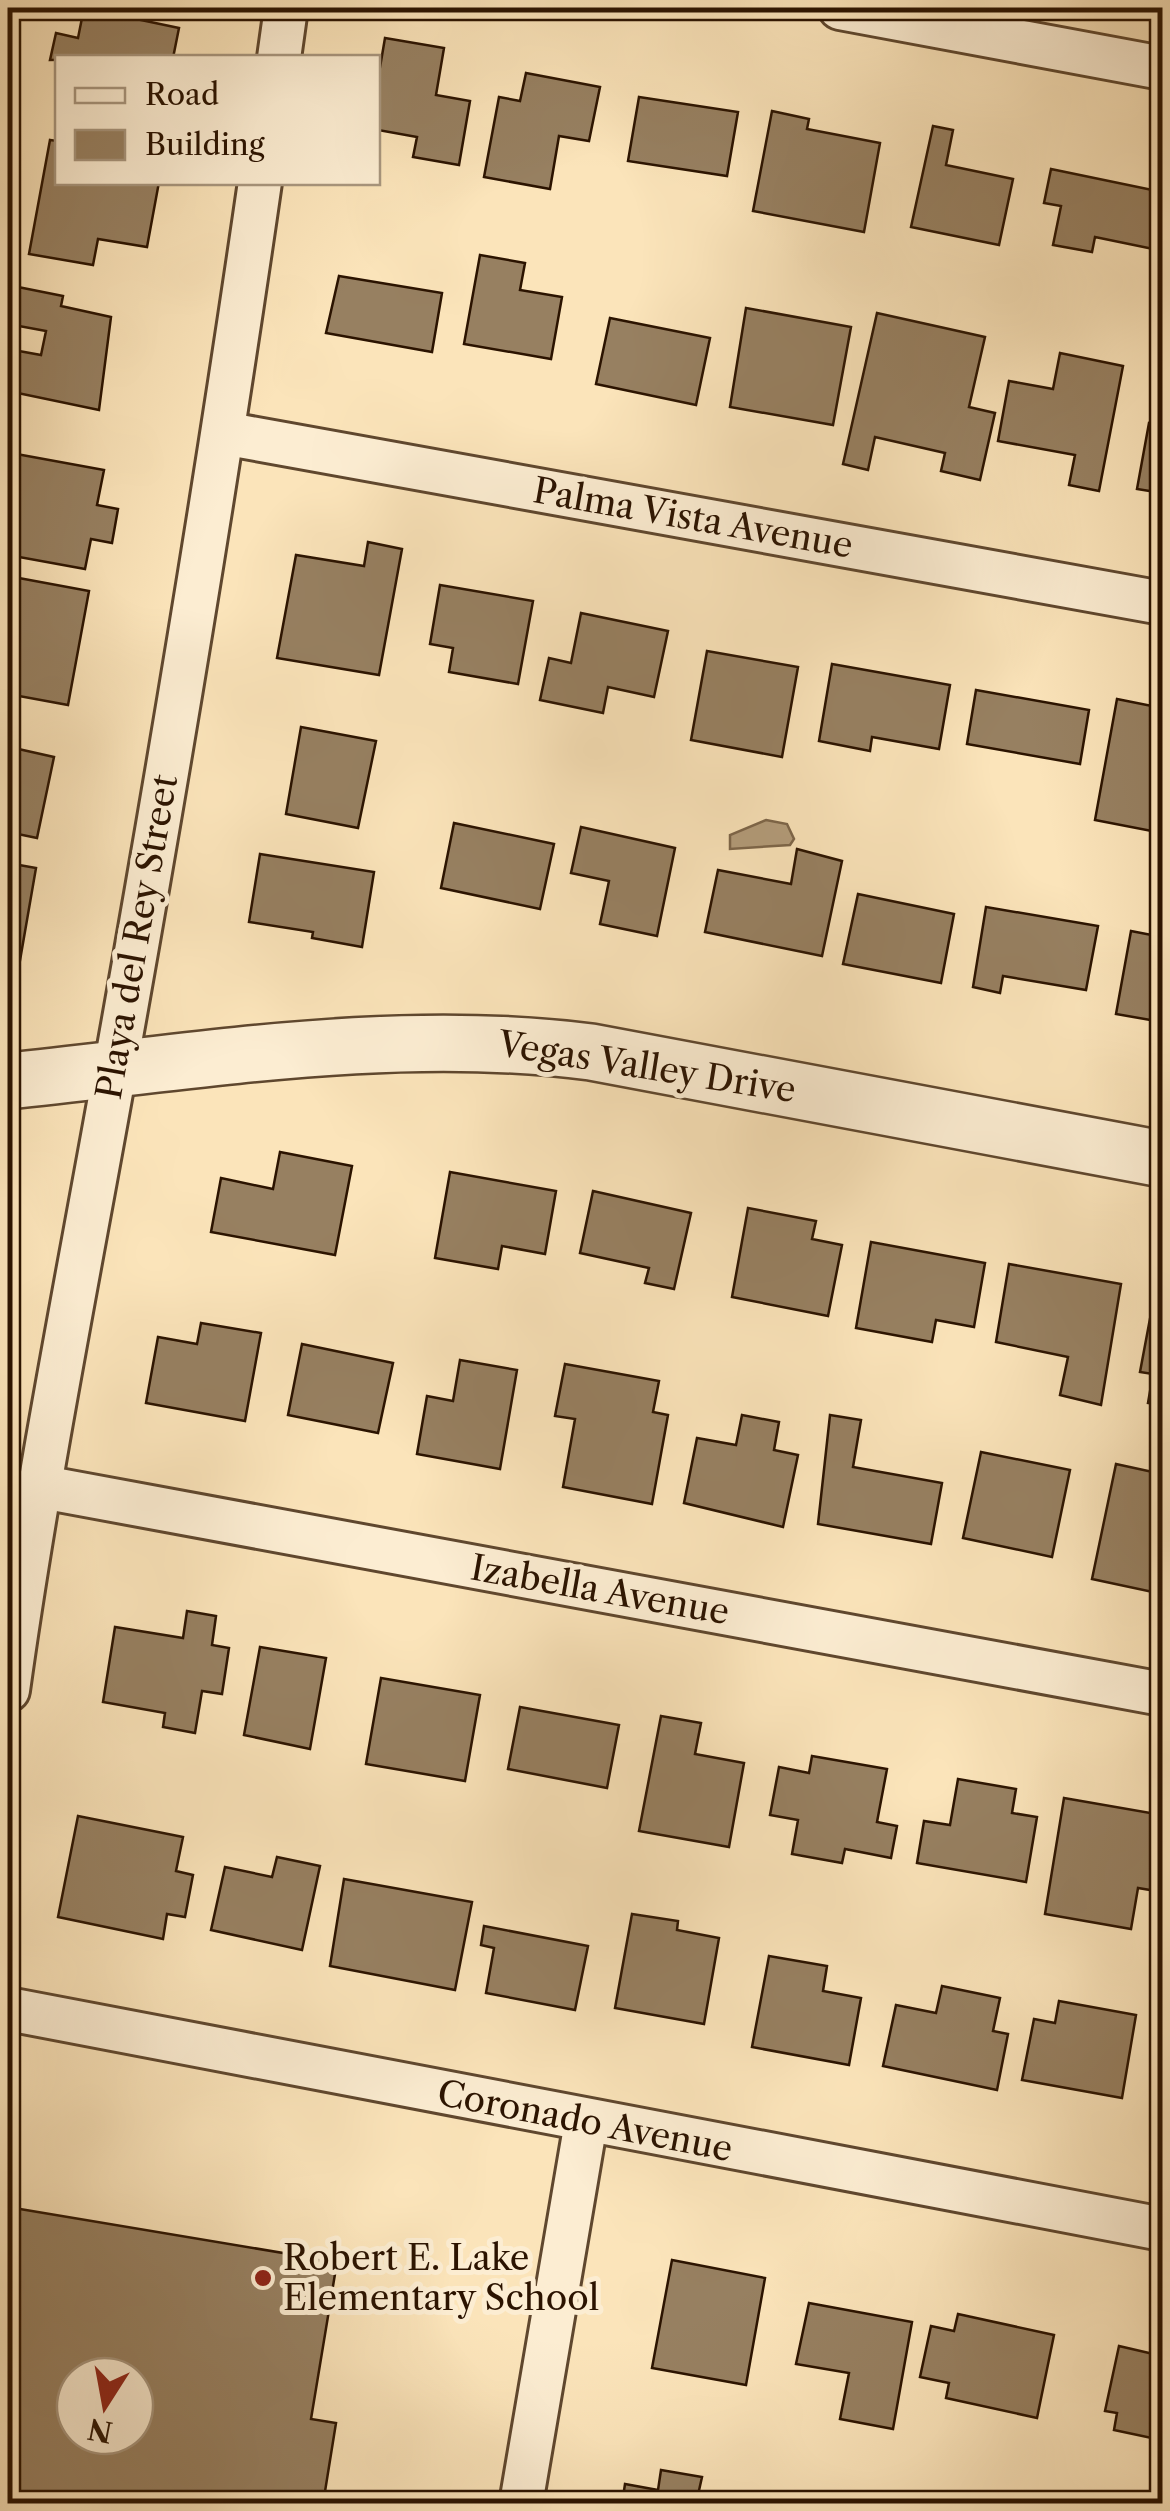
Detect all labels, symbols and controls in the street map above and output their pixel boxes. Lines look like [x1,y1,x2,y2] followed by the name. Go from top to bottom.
[55,55,380,185] legend
[145,76,219,113] text: Road
[145,126,265,163] text: Building
[530,468,856,567] street label: Palma Vista Avenue
[87,771,186,1103] street label: Playa del Rey Street
[494,1022,799,1111] street label: Vegas Valley Drive
[468,1546,733,1633] street label: Izabella Avenue
[434,2071,736,2170] street label: Coronado Avenue
[283,2236,599,2319] place label: Robert E. Lake Elementary School
[252,2267,274,2289] marker: Robert E. Lake Elementary School
[55,2356,155,2456] north arrow
[85,2412,115,2450] text: N

